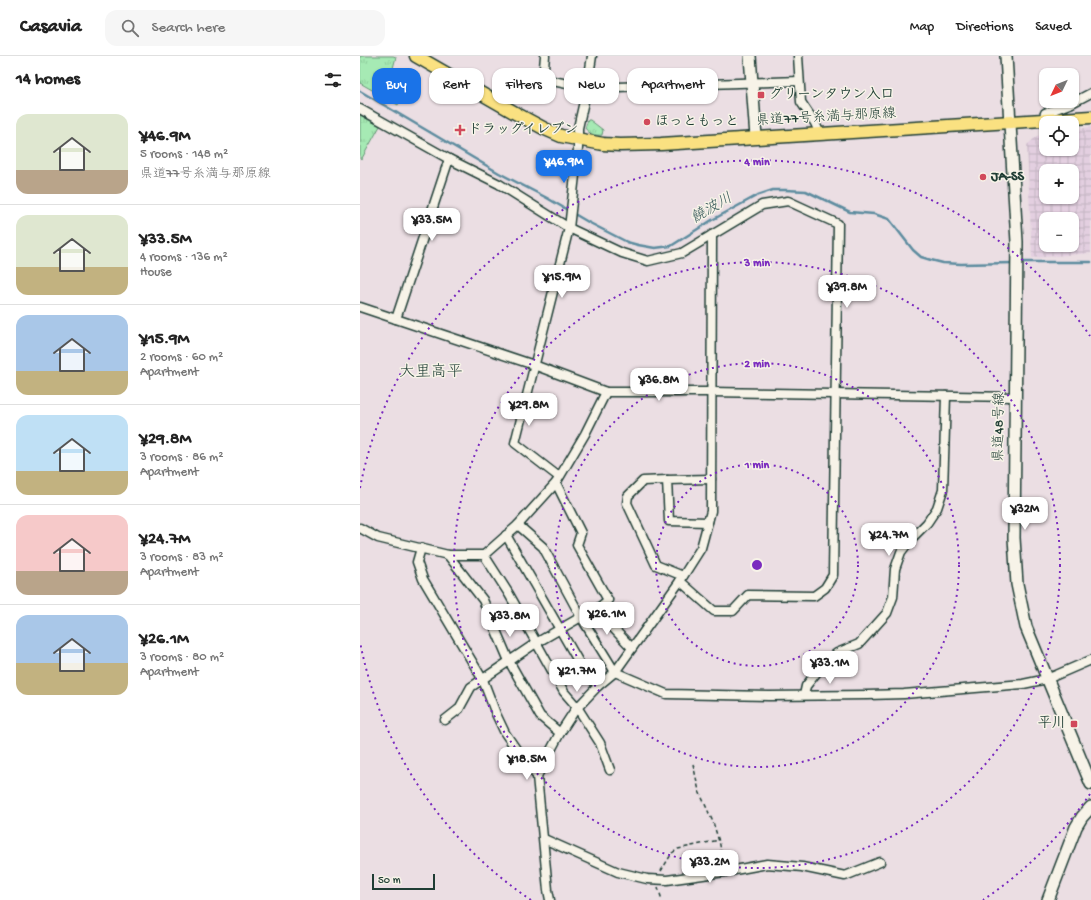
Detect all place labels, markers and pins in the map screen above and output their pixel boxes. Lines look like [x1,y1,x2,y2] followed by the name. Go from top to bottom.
[769,87,894,104] place label: グリーンタウン入口
[756,90,766,100] marker: グリーンタウン入口
[655,114,739,131] place label: ほっともっと
[642,117,652,127] marker: ほっともっと
[468,121,578,139] place label: ドラッグイレブン
[455,125,465,135] marker: ドラッグイレブン
[531,150,597,184] pin: ¥46.9M
[990,169,1025,186] place label: JA-SS
[978,172,988,182] marker: JA-SS
[399,208,465,242] pin: ¥33.5M
[529,265,595,299] pin: ¥15.9M
[814,275,880,309] pin: ¥39.8M
[626,368,692,402] pin: ¥36.8M
[496,393,562,427] pin: ¥29.8M
[1001,497,1049,531] pin: ¥32M
[856,523,922,557] pin: ¥24.7M
[750,558,764,572] centre of rings
[574,602,640,636] pin: ¥26.1M
[477,604,543,638] pin: ¥33.8M
[797,651,863,685] pin: ¥33.1M
[544,659,610,693] pin: ¥21.7M
[1038,715,1066,733] place label: 平川
[1069,719,1079,729] marker: 平川
[494,747,560,781] pin: ¥18.5M
[677,850,743,884] pin: ¥33.2M

